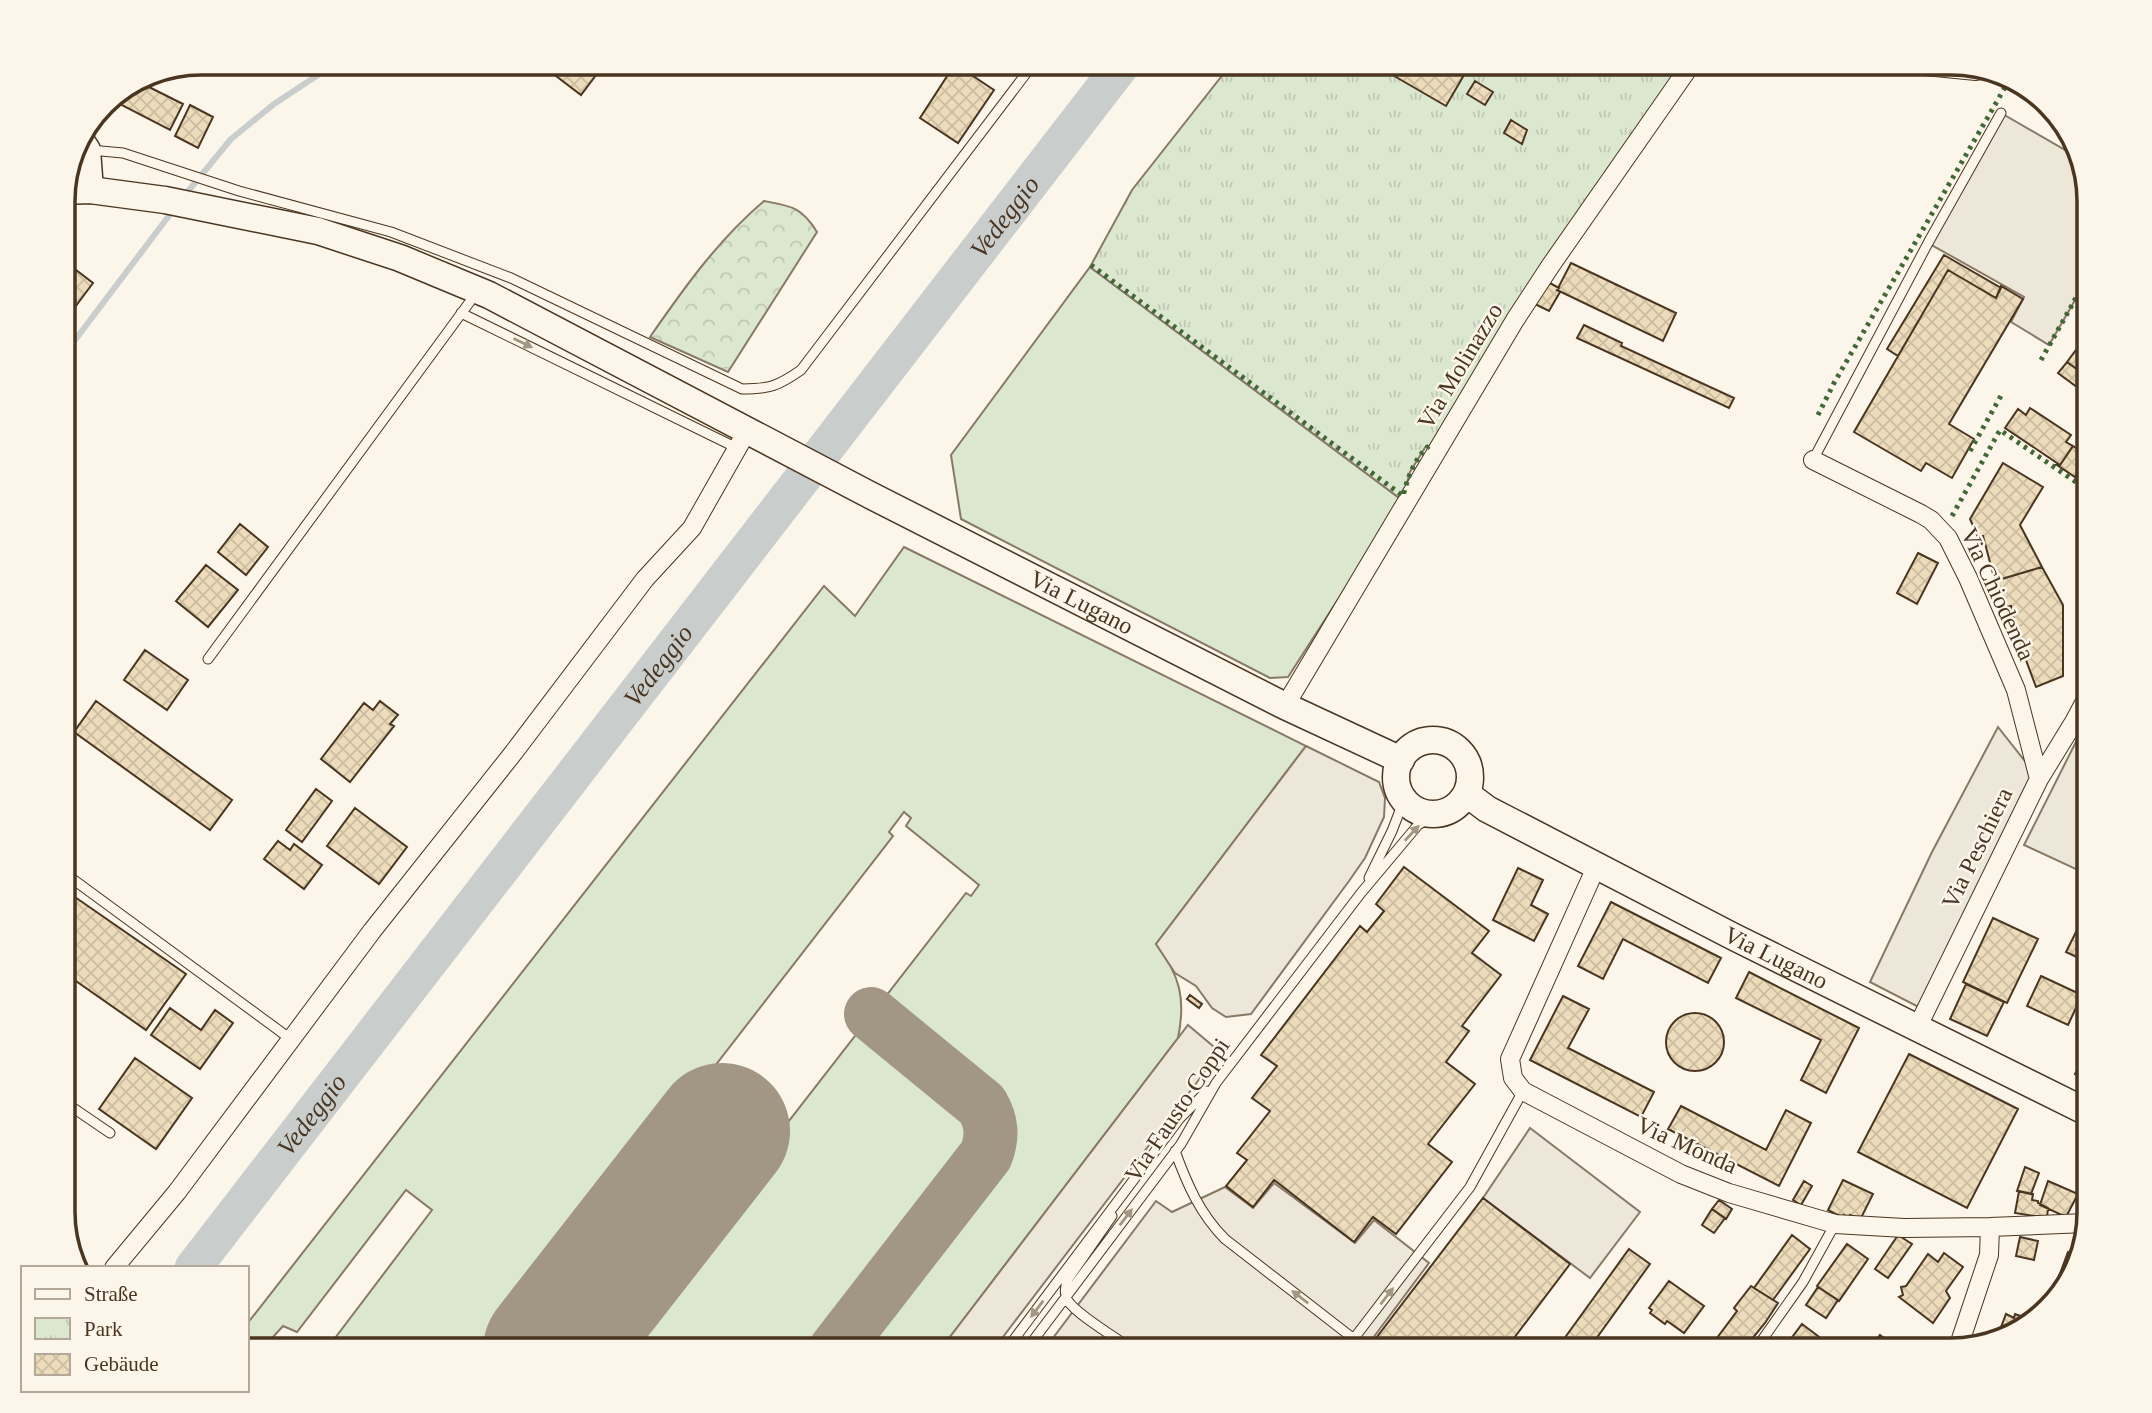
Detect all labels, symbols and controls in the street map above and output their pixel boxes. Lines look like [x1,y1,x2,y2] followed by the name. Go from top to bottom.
[964,170,1045,264] water label: Vedeggio
[1412,299,1508,433] street label: Via Molinazzo
[513,338,533,349] one-way arrow
[1956,524,2040,665] street label: Via Chiodenda
[1025,565,1137,640] street label: Via Lugano
[618,619,699,712] water label: Vedeggio
[1937,783,2018,913] street label: Via Peschiera
[1404,825,1420,842] one-way arrow
[1720,921,1832,994] street label: Via Lugano
[1119,1033,1235,1187] street label: Via Fausto Coppi
[271,1068,353,1161] water label: Vedeggio
[1633,1111,1742,1179] street label: Via Monda
[1118,1208,1132,1226] one-way arrow
[21,1266,248,1392] legend
[84,1282,138,1306] text: Straße
[1379,1287,1394,1305] one-way arrow
[1291,1290,1309,1305] one-way arrow
[1030,1300,1044,1318] one-way arrow
[84,1317,123,1341] text: Park
[84,1352,159,1376] text: Gebäude

